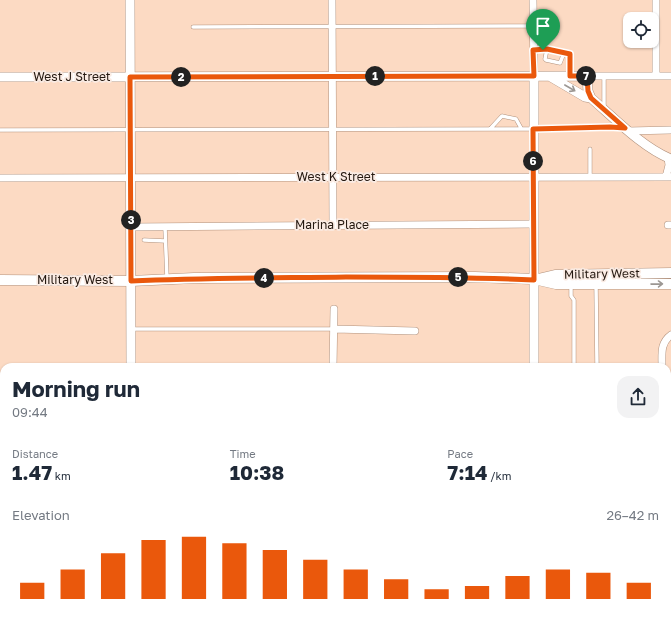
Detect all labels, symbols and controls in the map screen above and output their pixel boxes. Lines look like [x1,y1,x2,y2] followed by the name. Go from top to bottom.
[526,9,560,50] pin
[623,12,659,48] map controls
[623,12,659,48] button: locate
[532,15,554,37] icon: arrive
[365,66,385,86] pin: 1
[576,66,596,86] pin: 7
[171,67,191,87] pin: 2
[33,69,111,84] street label: West J Street
[372,69,378,82] text: 1
[583,69,589,82] text: 7
[178,70,184,83] text: 2
[564,85,576,93] one-way arrow
[523,151,543,171] pin: 6
[530,154,537,167] text: 6
[297,169,376,184] street label: West K Street
[121,210,141,230] pin: 3
[128,213,134,226] text: 3
[295,217,369,232] street label: Marina Place
[564,265,640,282] street label: Military West
[448,267,468,287] pin: 5
[254,268,274,288] pin: 4
[455,270,461,283] text: 5
[261,271,267,284] text: 4
[37,272,113,287] street label: Military West
[650,280,663,288] one-way arrow
[12,375,140,402] text: Morning run
[617,376,659,418] button: share
[12,404,48,420] text: 09:44
[12,447,58,460] text: Distance
[230,447,256,460] text: Time
[447,447,473,460] text: Pace
[12,460,52,484] text: 1.47
[230,460,284,484] text: 10:38
[447,460,487,484] text: 7:14
[52,469,71,482] text: km
[487,469,511,482] text: /km
[12,507,70,523] text: Elevation
[606,507,659,523] text: 26–42 m

